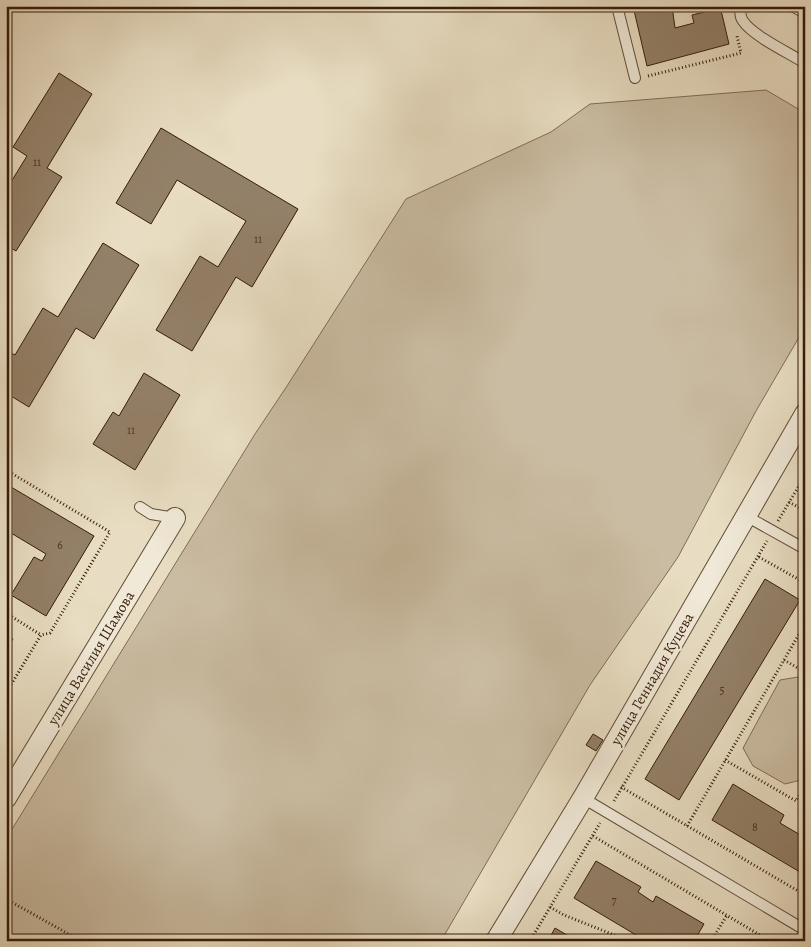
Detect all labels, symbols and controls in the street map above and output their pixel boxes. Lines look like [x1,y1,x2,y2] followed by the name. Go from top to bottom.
[33,154,41,170] house number: 11
[254,231,262,247] house number: 11
[127,422,135,438] house number: 11
[57,537,63,553] house number: 6
[42,587,139,730] street label: улица Василия Шамова
[605,609,698,750] street label: улица Геннадия Куцева
[719,682,725,698] house number: 5
[752,819,758,835] house number: 8
[611,892,617,908] house number: 7

